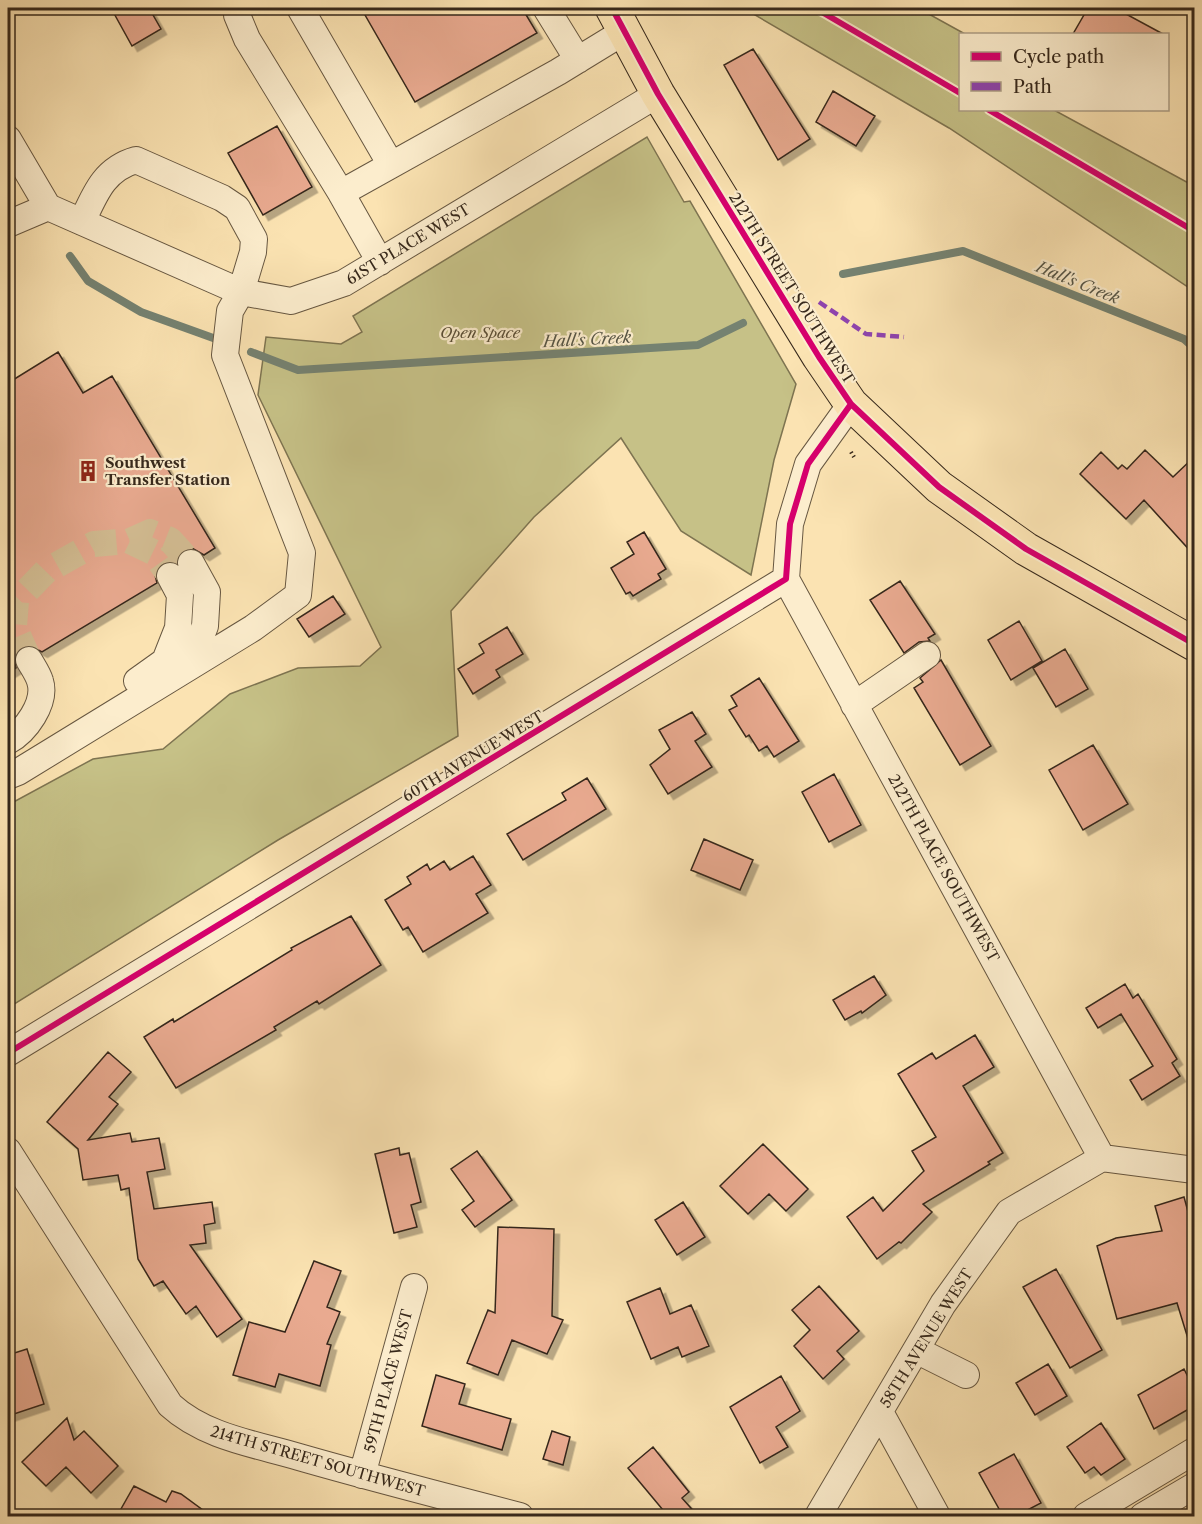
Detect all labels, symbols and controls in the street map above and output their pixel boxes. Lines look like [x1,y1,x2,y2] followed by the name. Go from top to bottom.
[959,33,1169,111] legend
[1013,46,1104,68] text: Cycle path
[1013,76,1052,98] text: Path
[725,189,859,388] street label: 212TH STREET SOUTHWEST
[342,199,474,289] street label: 61ST PLACE WEST
[1031,255,1123,308] water label: Hall's Creek
[440,323,521,342] park label: Open Space
[540,327,632,351] water label: Hall's Creek
[105,453,231,489] place label: Southwest Transfer Station
[76,459,100,483] building icon: Southwest Transfer Station
[399,706,548,806] street label: 60TH AVENUE WEST
[884,771,1004,966] street label: 212TH PLACE SOUTHWEST
[875,1264,977,1411] street label: 58TH AVENUE WEST
[360,1307,416,1455] street label: 59TH PLACE WEST
[209,1421,428,1501] street label: 214TH STREET SOUTHWEST

